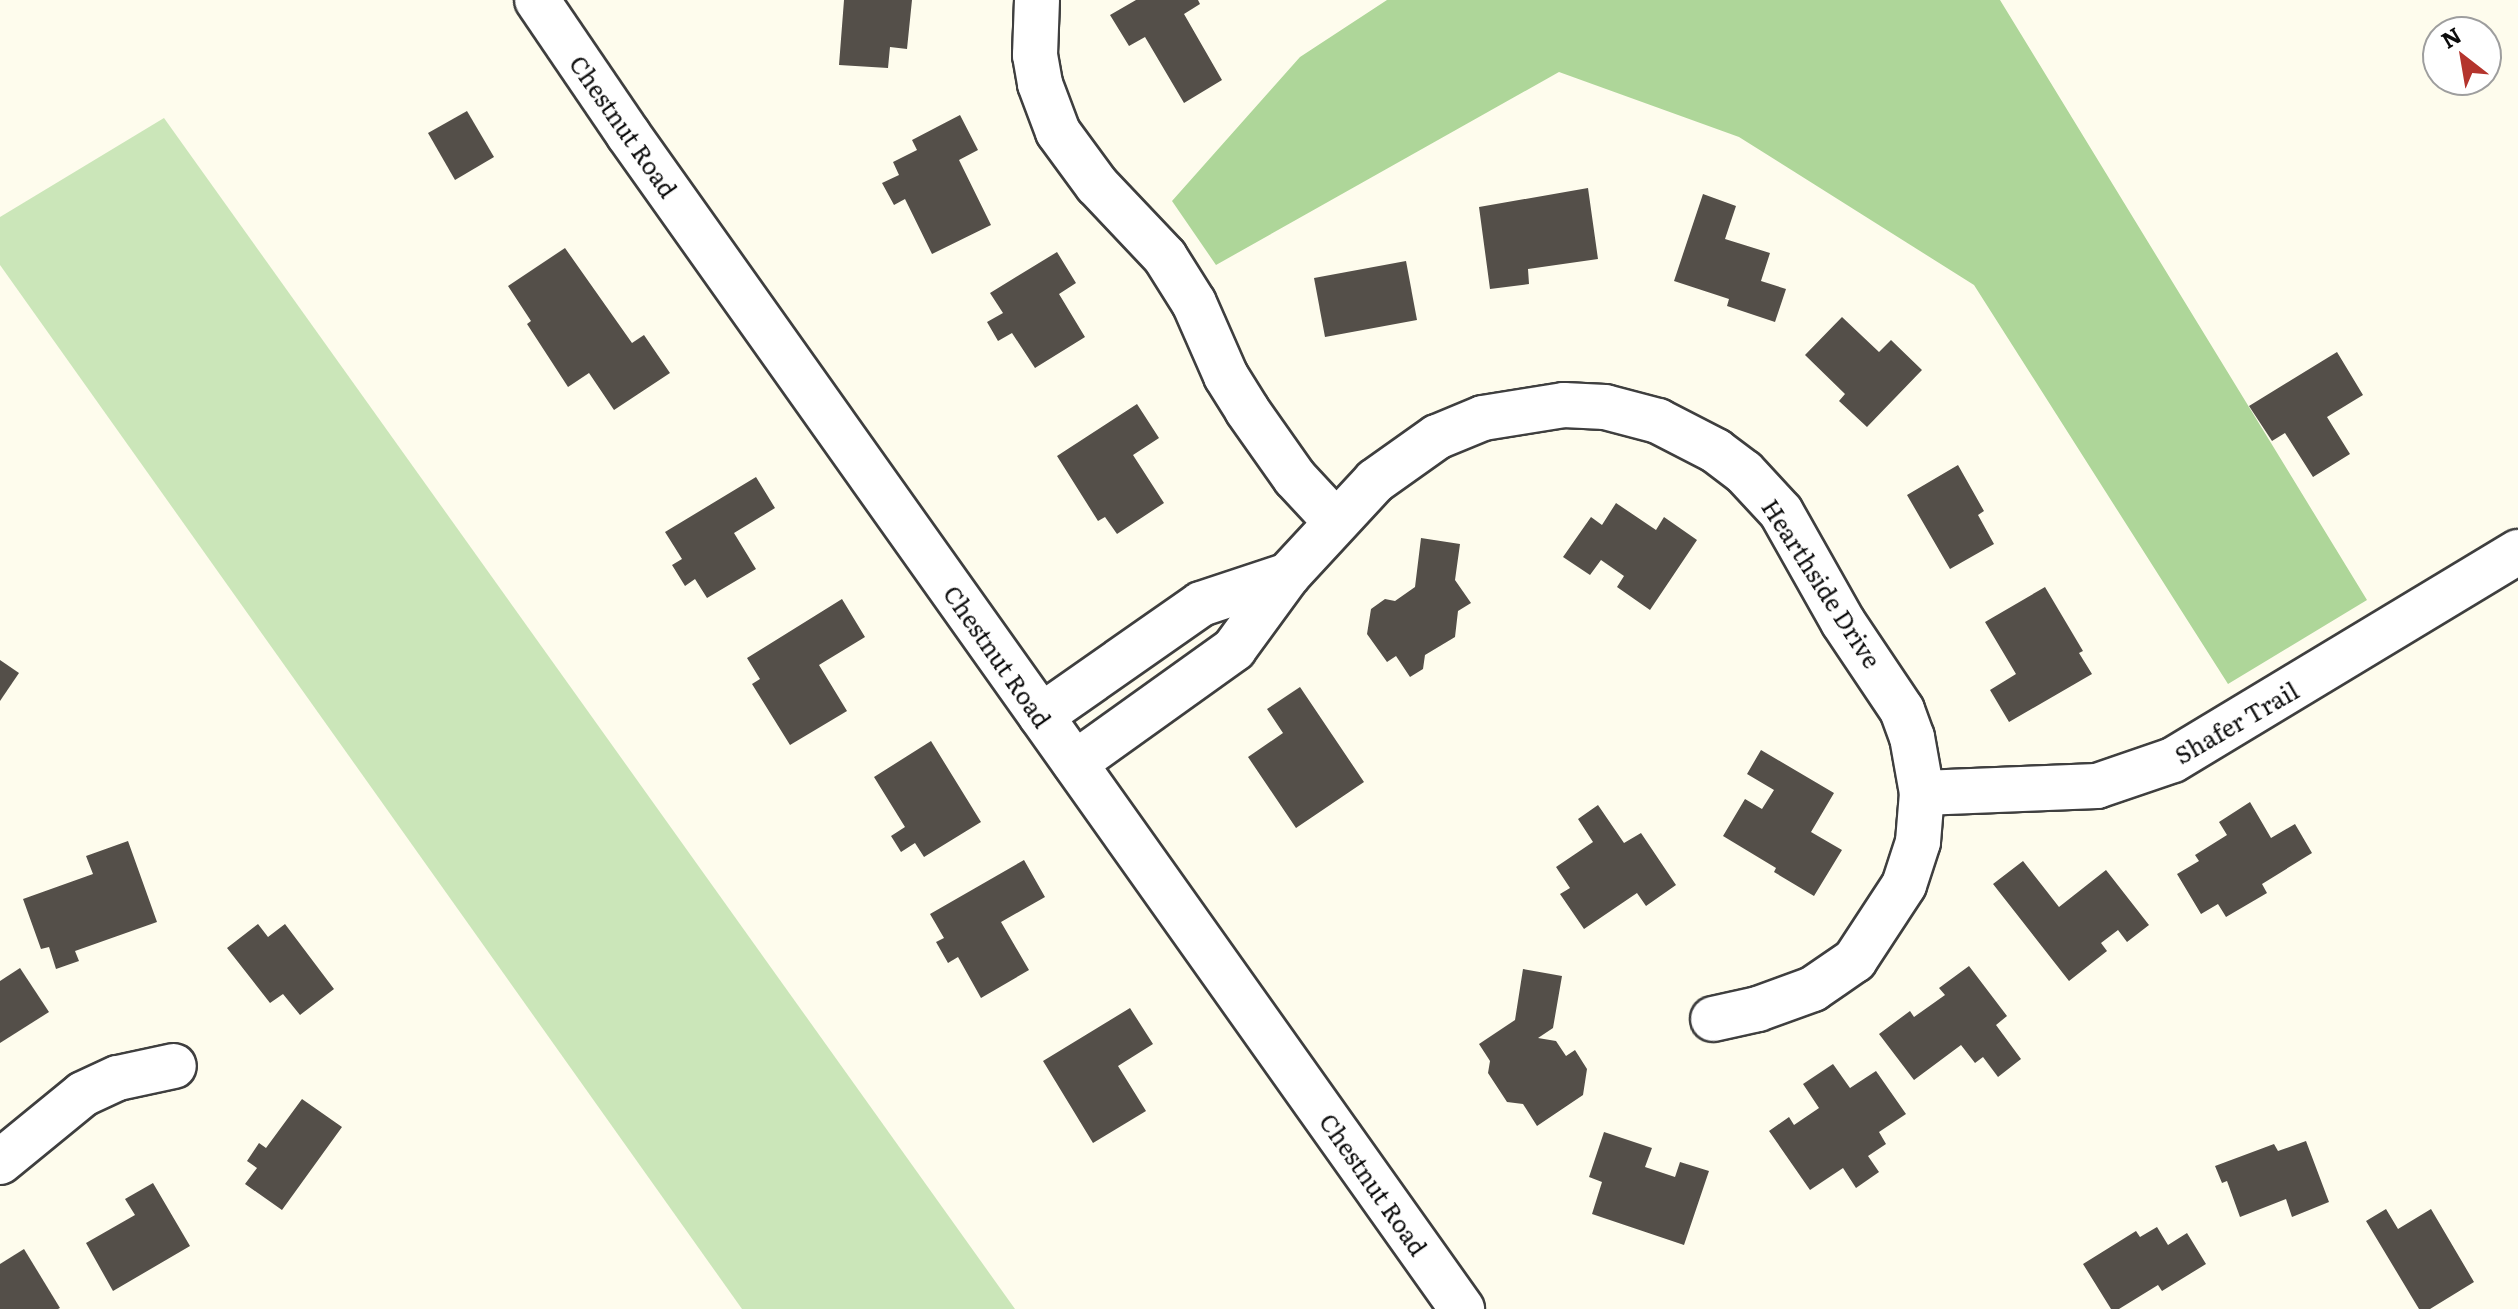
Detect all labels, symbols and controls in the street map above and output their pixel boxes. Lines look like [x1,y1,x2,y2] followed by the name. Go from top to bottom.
[2422,16,2502,96] north arrow
[2434,18,2467,56] text: N
[564,49,684,203] street label: Chestnut Road
[1757,493,1887,673] street label: Hearthside Drive
[938,579,1058,733] street label: Chestnut Road
[2169,675,2303,769] street label: Shafer Trail
[1314,1107,1434,1261] street label: Chestnut Road

